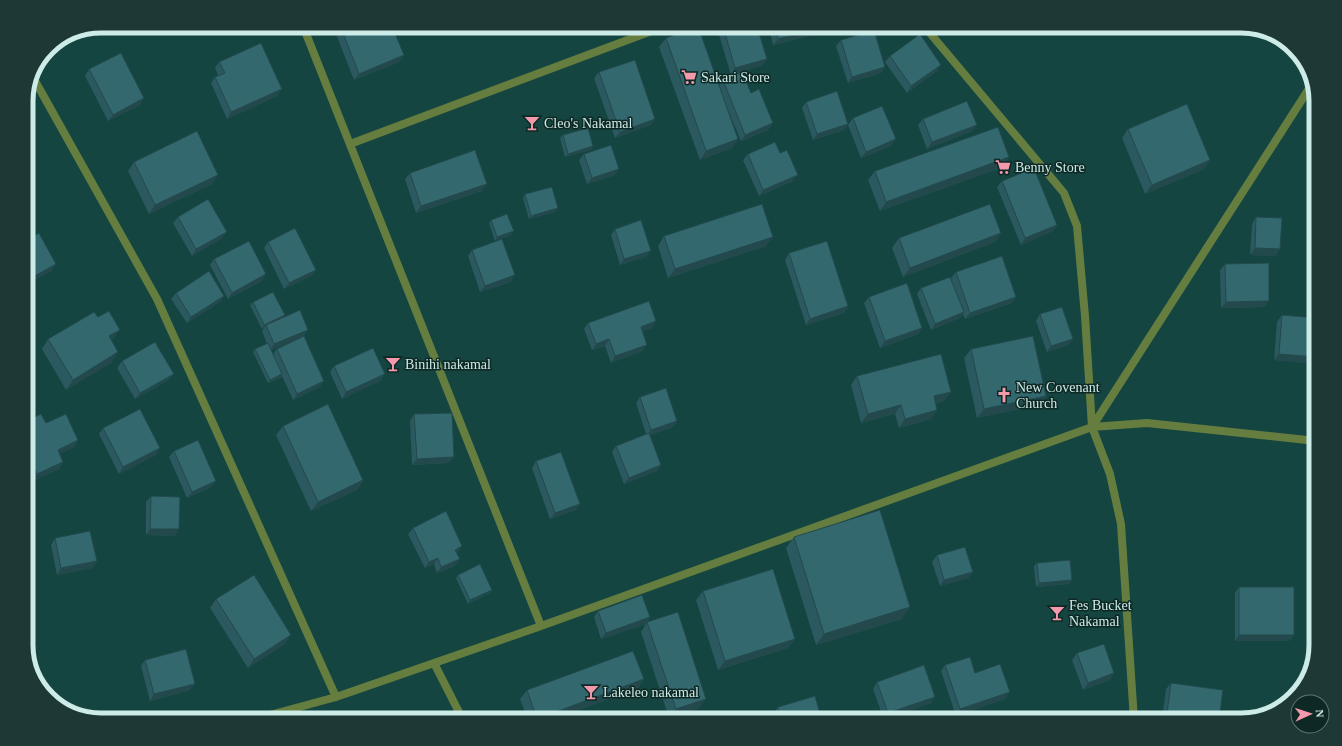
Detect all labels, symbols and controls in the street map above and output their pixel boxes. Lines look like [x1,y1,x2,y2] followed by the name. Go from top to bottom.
[680,68,698,86] supermarket icon: Sakari Store
[701,70,770,85] place label: Sakari Store
[523,114,541,132] bar icon: Cleo's Nakamal
[544,116,633,131] place label: Cleo's Nakamal
[994,158,1012,176] supermarket icon: Benny Store
[1015,160,1085,175] place label: Benny Store
[384,355,402,373] bar icon: Binihi nakamal
[405,357,491,372] place label: Binihi nakamal
[1016,380,1100,411] place label: New Covenant Church
[995,386,1013,404] church icon: New Covenant Church
[1069,598,1132,629] place label: Fes Bucket Nakamal
[1048,604,1066,622] bar icon: Fes Bucket Nakamal
[582,683,600,701] bar icon: Lakeleo nakamal
[603,685,699,700] place label: Lakeleo nakamal
[1290,694,1330,734] north arrow
[1314,709,1326,718] text: N

